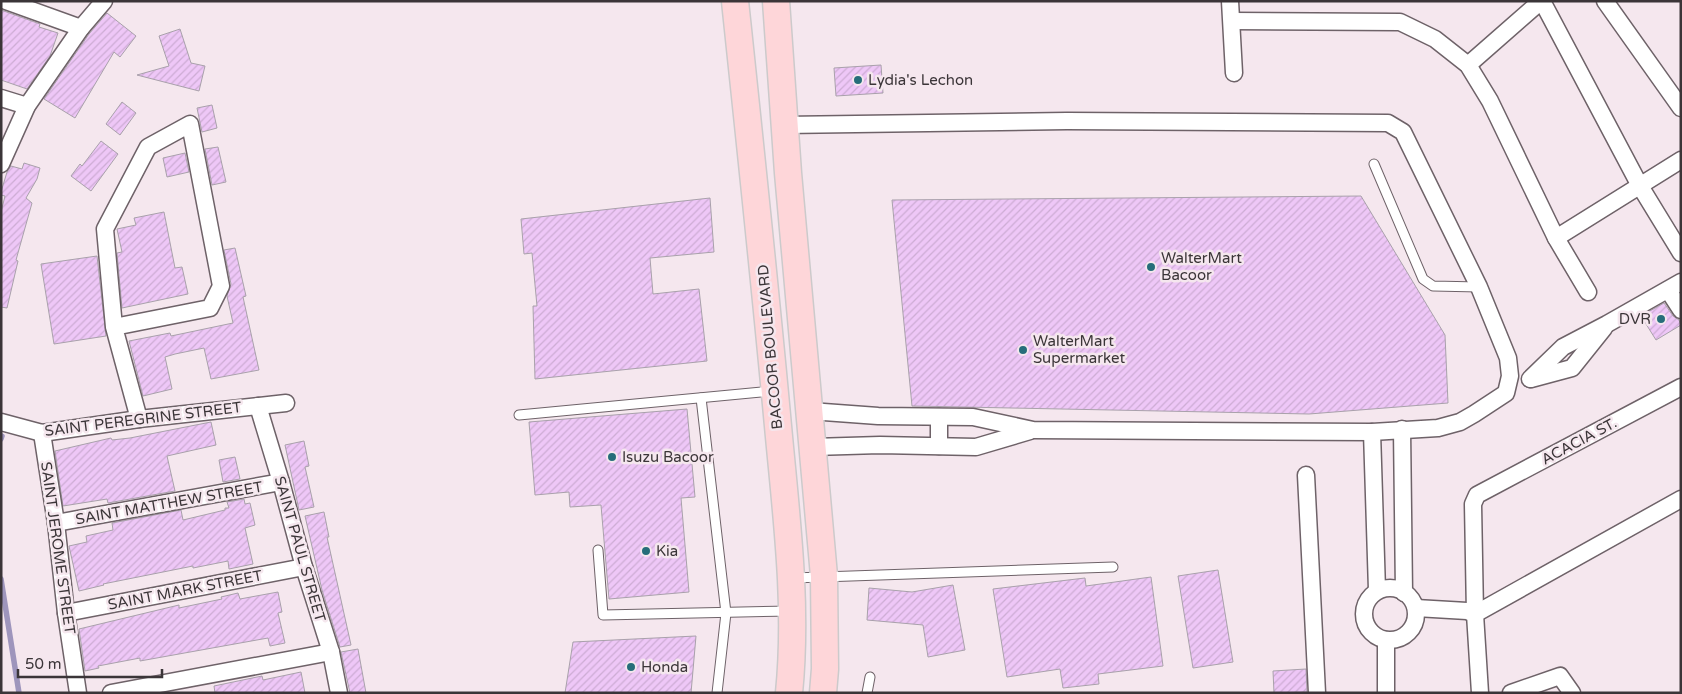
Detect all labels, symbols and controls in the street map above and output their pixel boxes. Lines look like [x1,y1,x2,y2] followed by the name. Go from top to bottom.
[868,71,973,89] place label: Lydia's Lechon
[852,74,864,86] marker: Lydia's Lechon
[1161,249,1242,284] place label: WalterMart Bacoor
[1145,261,1157,273] marker: WalterMart Bacoor
[754,264,786,430] street label: BACOOR BOULEVARD
[1619,310,1651,328] place label: DVR
[1655,313,1667,325] marker: DVR
[1033,332,1125,367] place label: WalterMart Supermarket
[1017,344,1029,356] marker: WalterMart Supermarket
[44,398,242,440] street label: SAINT PEREGRINE STREET
[1538,414,1620,468] street label: ACACIA ST.
[622,448,714,466] place label: Isuzu Bacoor
[606,451,618,463] marker: Isuzu Bacoor
[37,461,79,635] street label: SAINT JEROME STREET
[271,474,329,624] street label: SAINT PAUL STREET
[74,478,264,528] street label: SAINT MATTHEW STREET
[656,542,678,560] place label: Kia
[640,545,652,557] marker: Kia
[106,566,264,614] street label: SAINT MARK STREET
[18,646,161,678] scale bar
[25,655,62,673] text: 50 m
[641,658,688,676] place label: Honda
[625,661,637,673] marker: Honda

